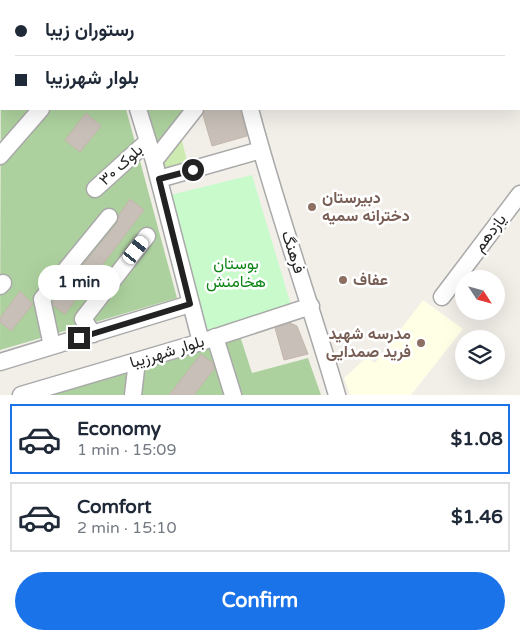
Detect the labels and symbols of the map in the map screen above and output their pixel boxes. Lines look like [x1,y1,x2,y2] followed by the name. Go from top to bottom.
[95,140,147,190] street label: بلوک ۳۰
[182,159,204,181] route start
[322,188,410,226] place label: دبیرستان دخترانه سمیه
[306,201,318,213] marker: دبیرستان دخترانه سمیه
[469,210,511,256] street label: یازدهم
[277,228,309,276] street label: فرهنگ
[120,234,151,266] car
[206,254,266,292] park label: بوستان هخامنش
[38,266,120,300] callout: 1 min
[353,270,388,290] place label: عفاف
[455,270,505,320] north arrow
[337,274,349,286] marker: عفاف
[326,324,411,362] place label: مدرسه شهید فرید صمدایی
[68,327,90,349] route end
[127,331,207,373] street label: بلوار شهرزیبا
[415,337,427,349] marker: مدرسه شهید فرید صمدایی

